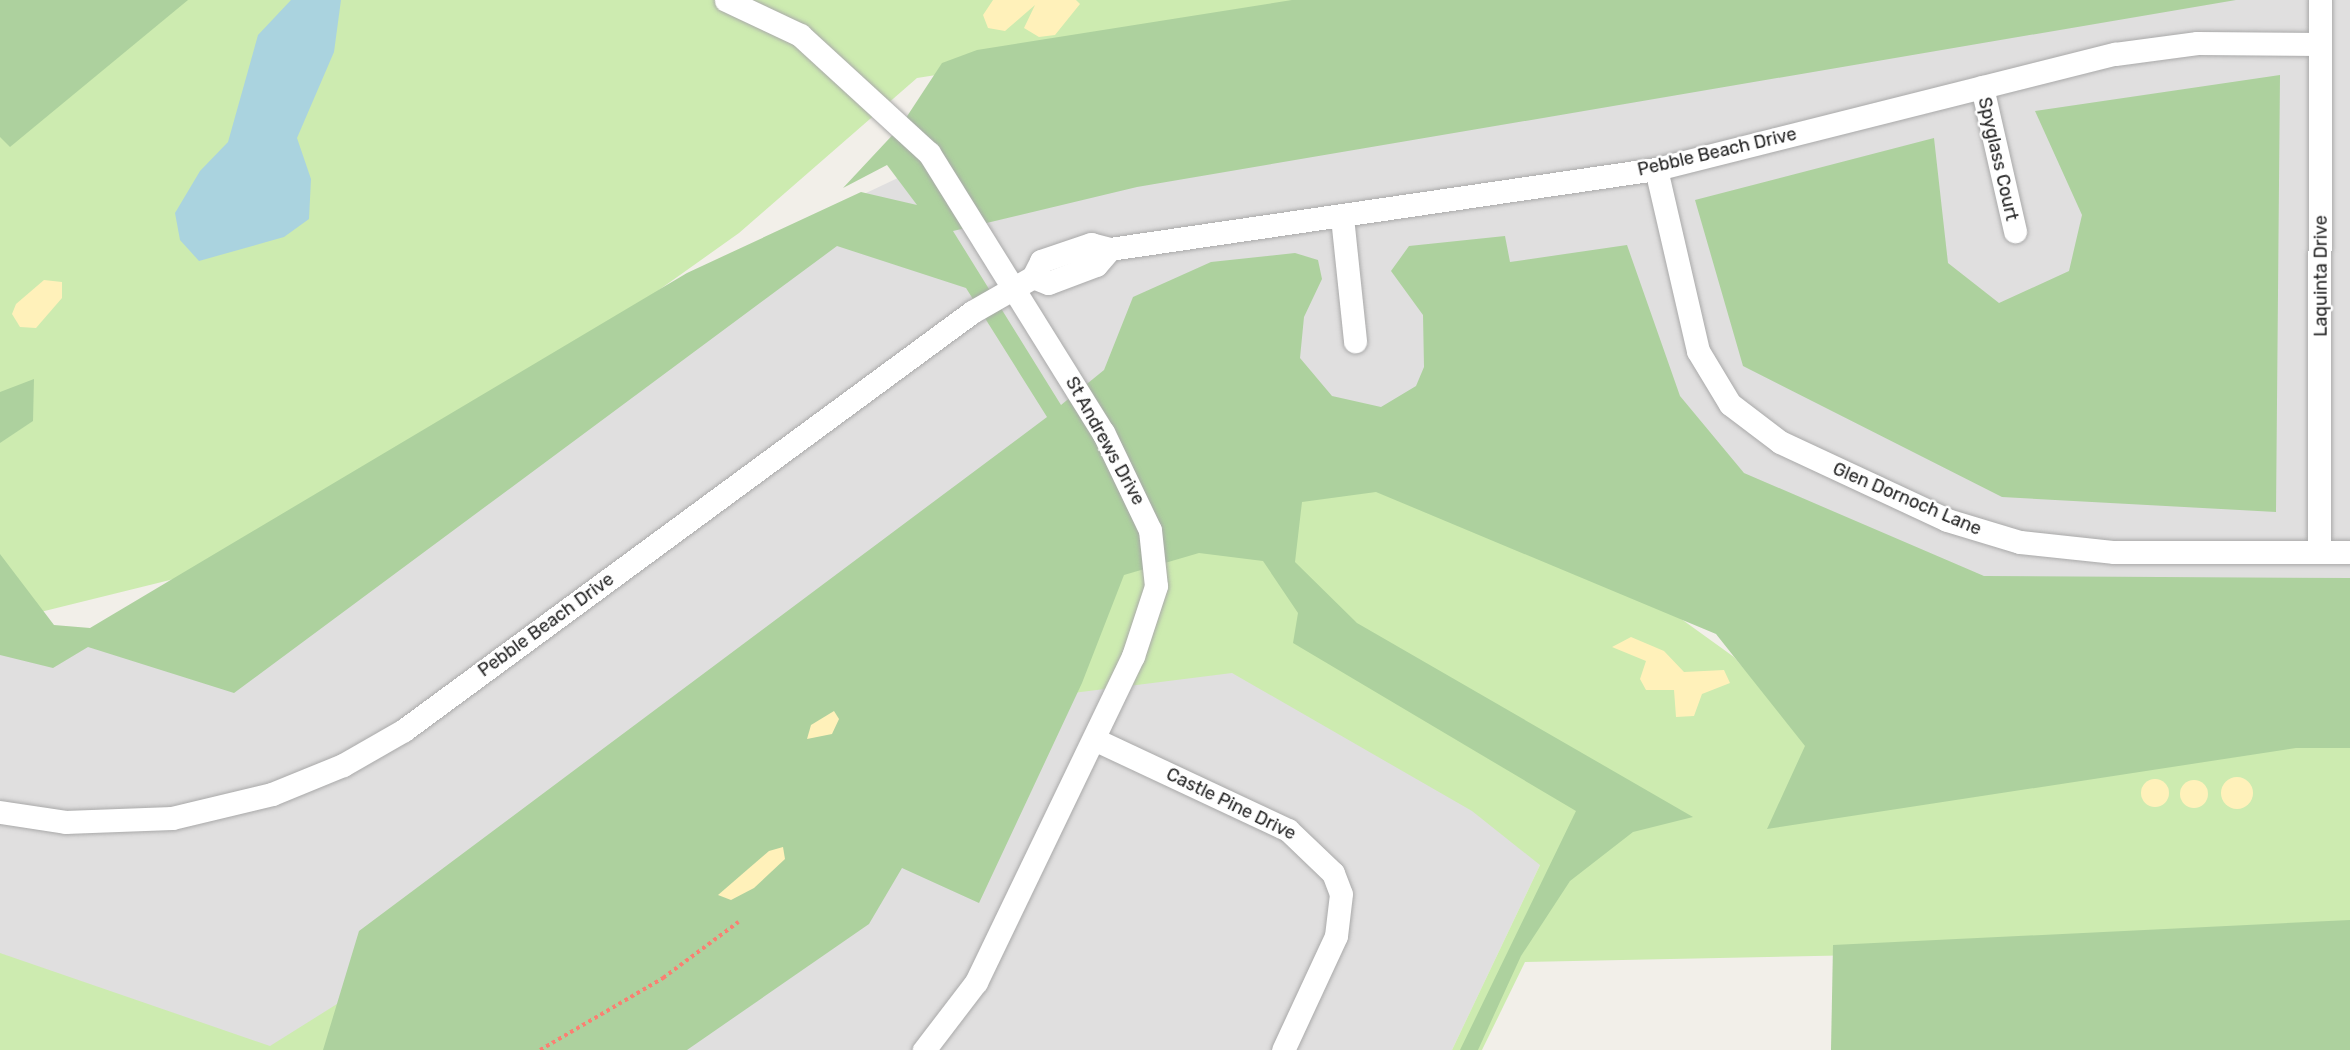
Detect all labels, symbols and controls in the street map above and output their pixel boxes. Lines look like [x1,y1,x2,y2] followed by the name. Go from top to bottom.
[1973,95,2023,223] street label: Spyglass Court
[1635,123,1799,181] street label: Pebble Beach Drive
[2310,215,2332,337] street label: Laquinta Drive
[1061,373,1149,509] street label: St Andrews Drive
[1830,458,1984,540] street label: Glen Dornoch Lane
[474,569,618,681] street label: Pebble Beach Drive
[1163,763,1299,845] street label: Castle Pine Drive

